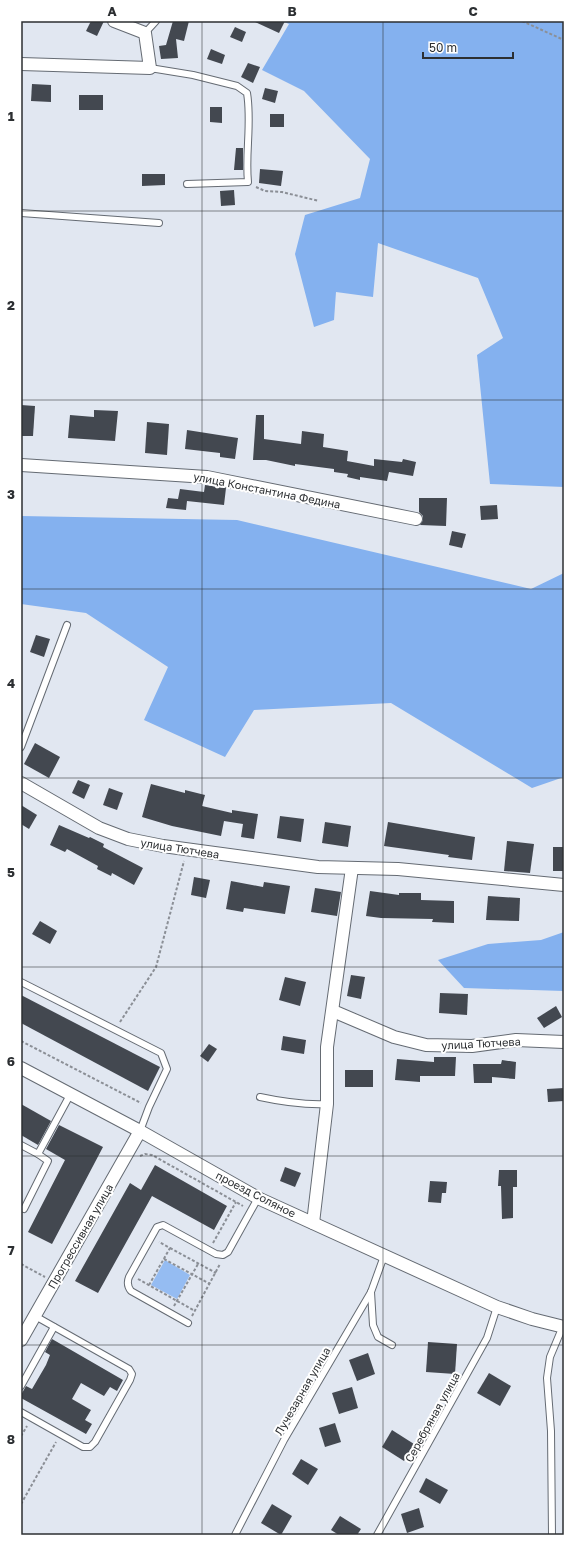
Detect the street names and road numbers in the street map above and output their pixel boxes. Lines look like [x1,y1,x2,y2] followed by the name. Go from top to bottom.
[192,469,342,511] street label: улица Константина Федина
[140,835,220,861] street label: улица Тютчева
[441,1034,521,1052] street label: улица Тютчева
[214,1168,298,1220] street label: проезд Соляное
[45,1181,115,1291] street label: Прогрессивная улица
[271,1345,333,1437] street label: Лучезарная улица
[402,1370,462,1464] street label: Серебряная улица

